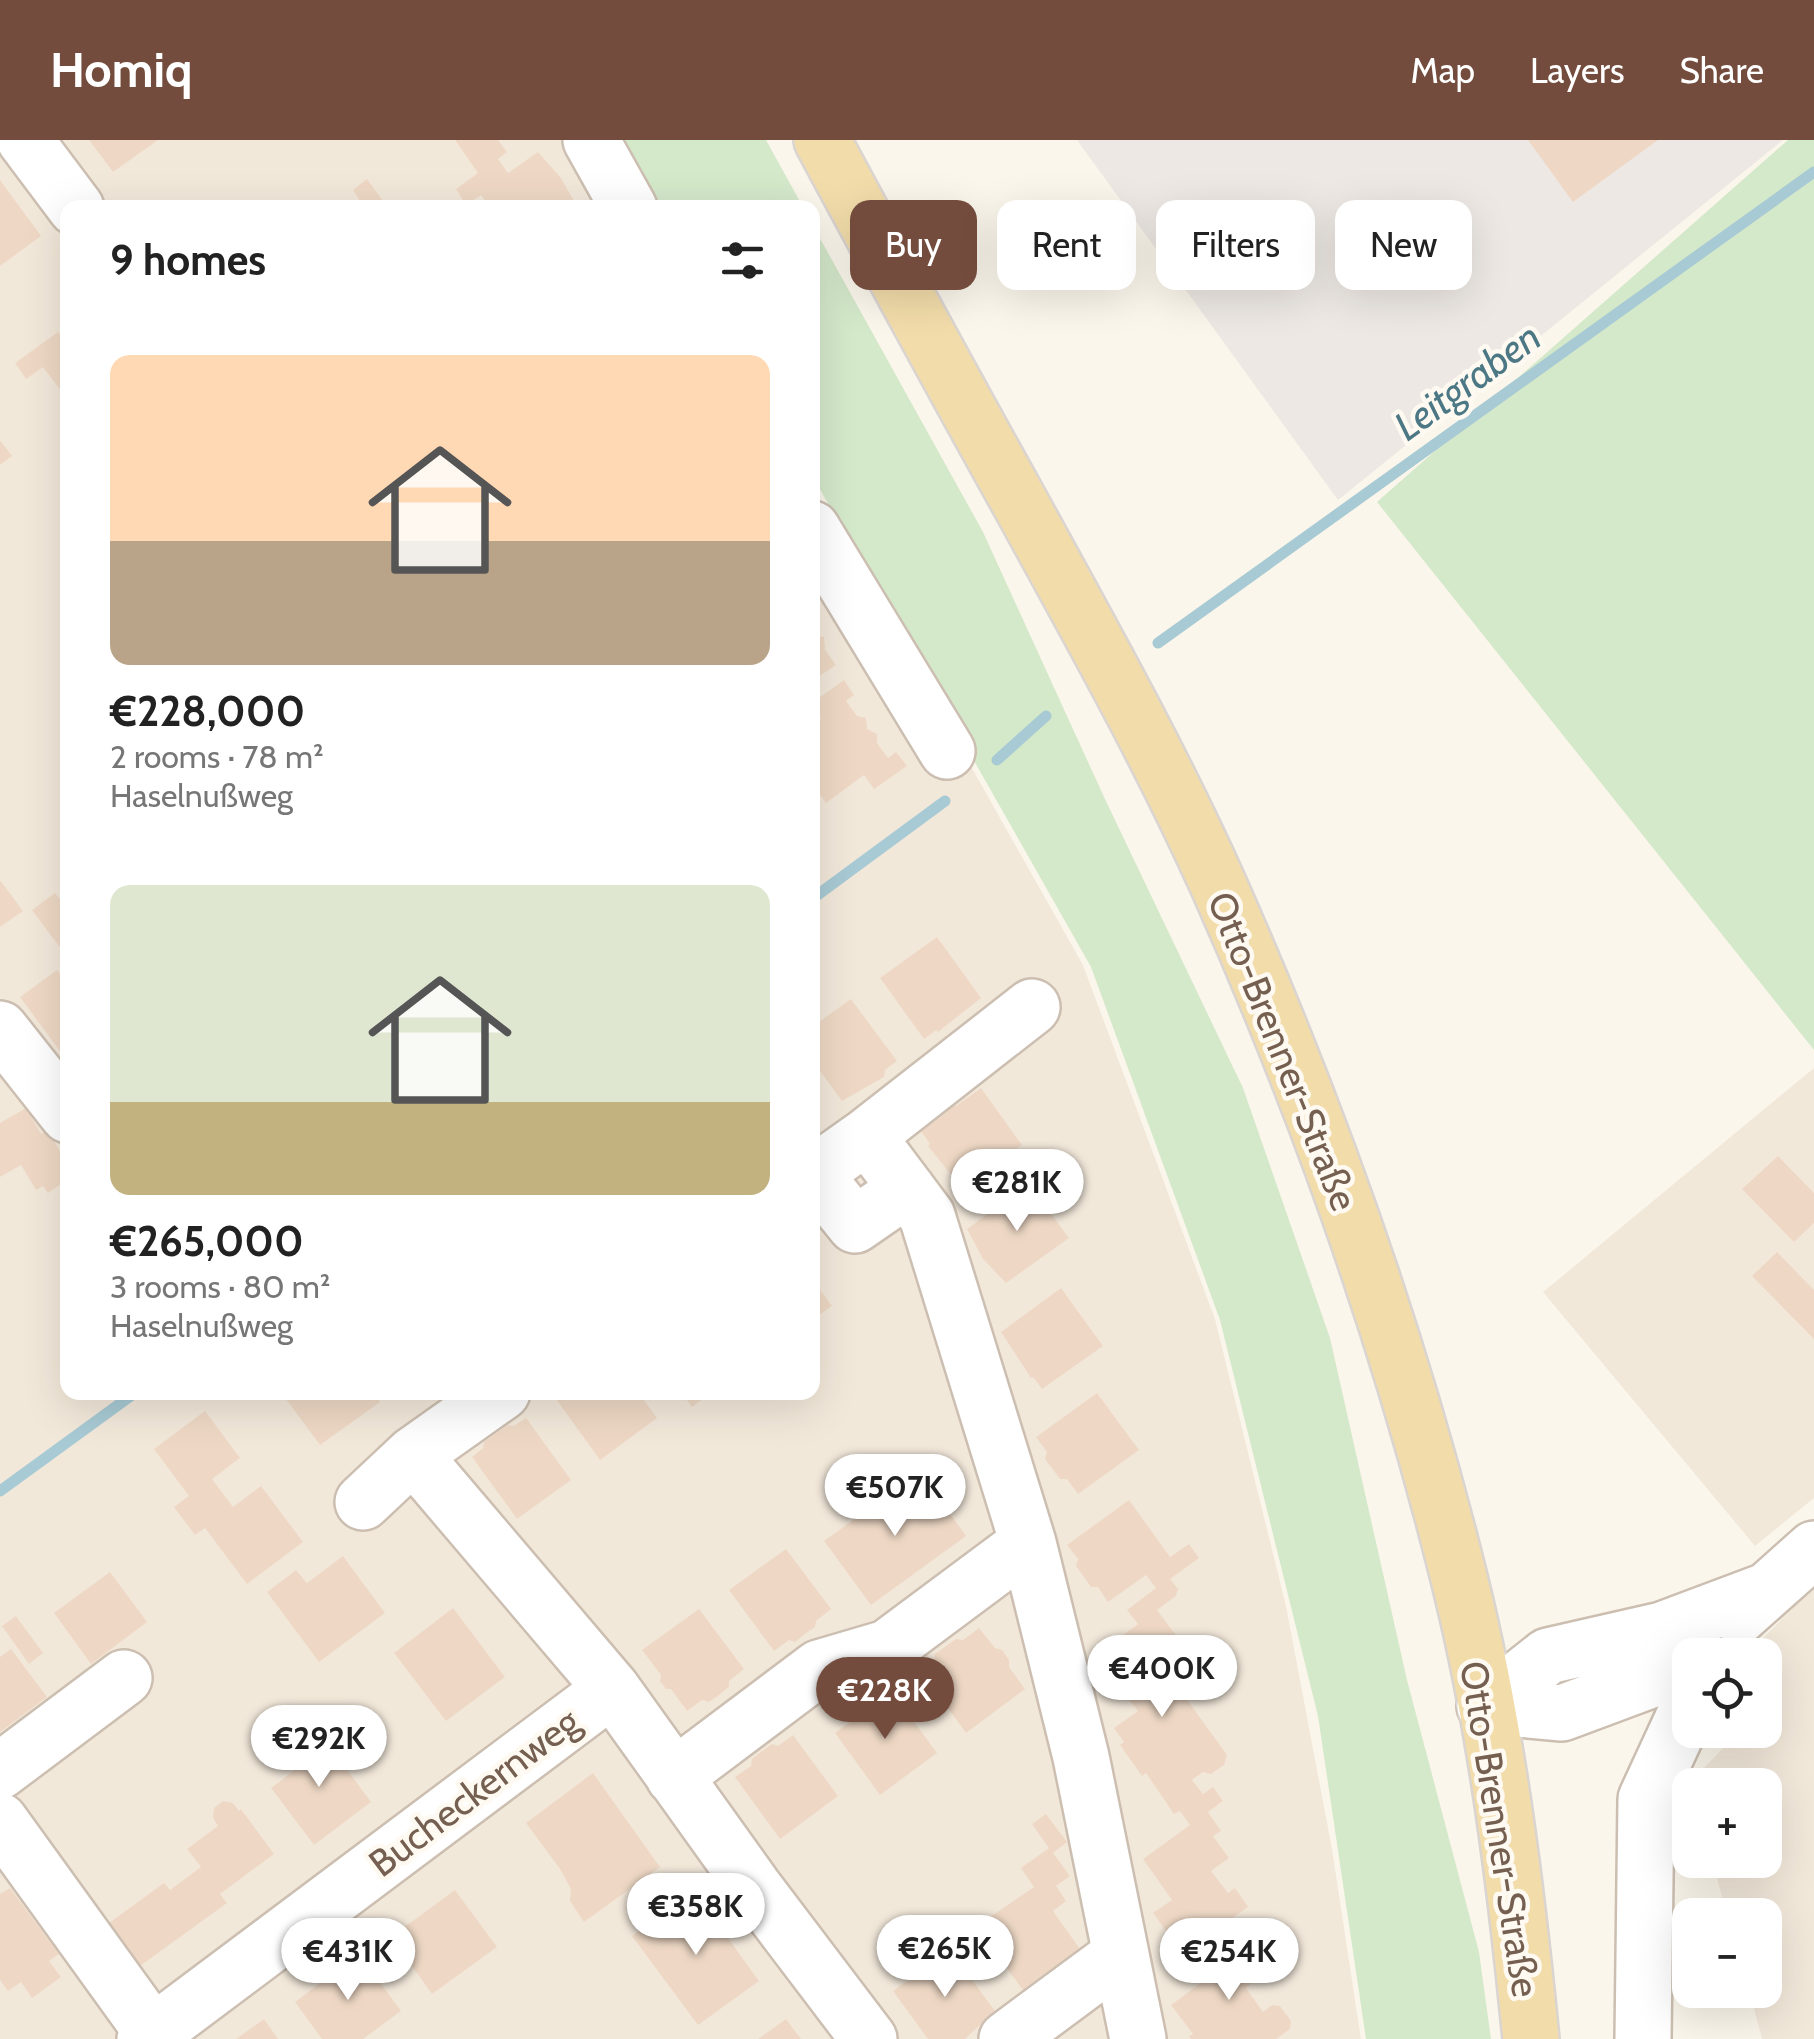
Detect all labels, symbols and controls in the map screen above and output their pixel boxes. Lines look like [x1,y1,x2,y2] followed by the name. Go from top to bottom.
[50,41,192,99] text: Homiq
[1411,49,1475,92] text: Map
[1530,49,1624,92] text: Layers
[1679,49,1764,92] text: Share
[850,200,977,290] chip: Buy
[997,200,1136,290] chip: Rent
[1156,200,1315,290] chip: Filters
[1335,200,1472,290] chip: New
[715,233,770,288] icon: filters
[110,234,266,286] text: 9 homes
[1384,312,1550,450] water label: Leitgraben
[350,420,530,600] icon: home
[110,685,305,737] text: €228,000
[110,737,324,776] text: 2 rooms · 78 m²
[110,776,293,815] text: Haselnußweg
[1198,885,1368,1217] street label: Otto-Brenner-Straße
[350,950,530,1130] icon: home
[947,1149,1087,1234] pin: €281K
[973,1162,1061,1201] text: €281K
[110,1215,304,1267] text: €265,000
[110,1267,330,1306] text: 3 rooms · 80 m²
[110,1306,293,1345] text: Haselnußweg
[825,1454,965,1539] pin: €507K
[847,1467,943,1506] text: €507K
[1092,1635,1232,1720] pin: €400K
[1672,1638,1782,2008] map controls
[1672,1638,1782,1748] button: locate
[1109,1648,1215,1687] text: €400K
[815,1657,955,1742] pin: €228K
[1450,1658,1550,2000] street label: Otto-Brenner-Straße
[838,1670,932,1709] text: €228K
[360,1697,589,1886] street label: Bucheckernweg
[249,1705,389,1790] pin: €292K
[273,1718,365,1757] text: €292K
[1672,1768,1782,1878] button: +
[626,1873,766,1958] pin: €358K
[649,1886,743,1925] text: €358K
[1672,1898,1782,2008] button: −
[875,1915,1015,2000] pin: €265K
[278,1918,418,2003] pin: €431K
[1159,1918,1299,2003] pin: €254K
[899,1928,991,1967] text: €265K
[303,1931,393,1970] text: €431K
[1182,1931,1276,1970] text: €254K

